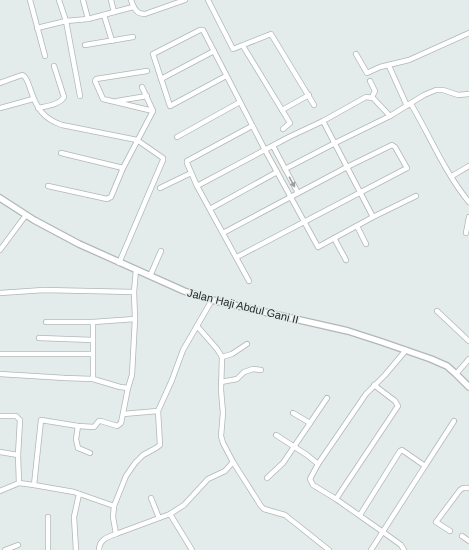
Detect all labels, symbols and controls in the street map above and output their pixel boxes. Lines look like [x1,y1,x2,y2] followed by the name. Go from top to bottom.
[289,176,296,188] one-way arrow
[186,286,300,326] street label: Jalan Haji Abdul Gani II

